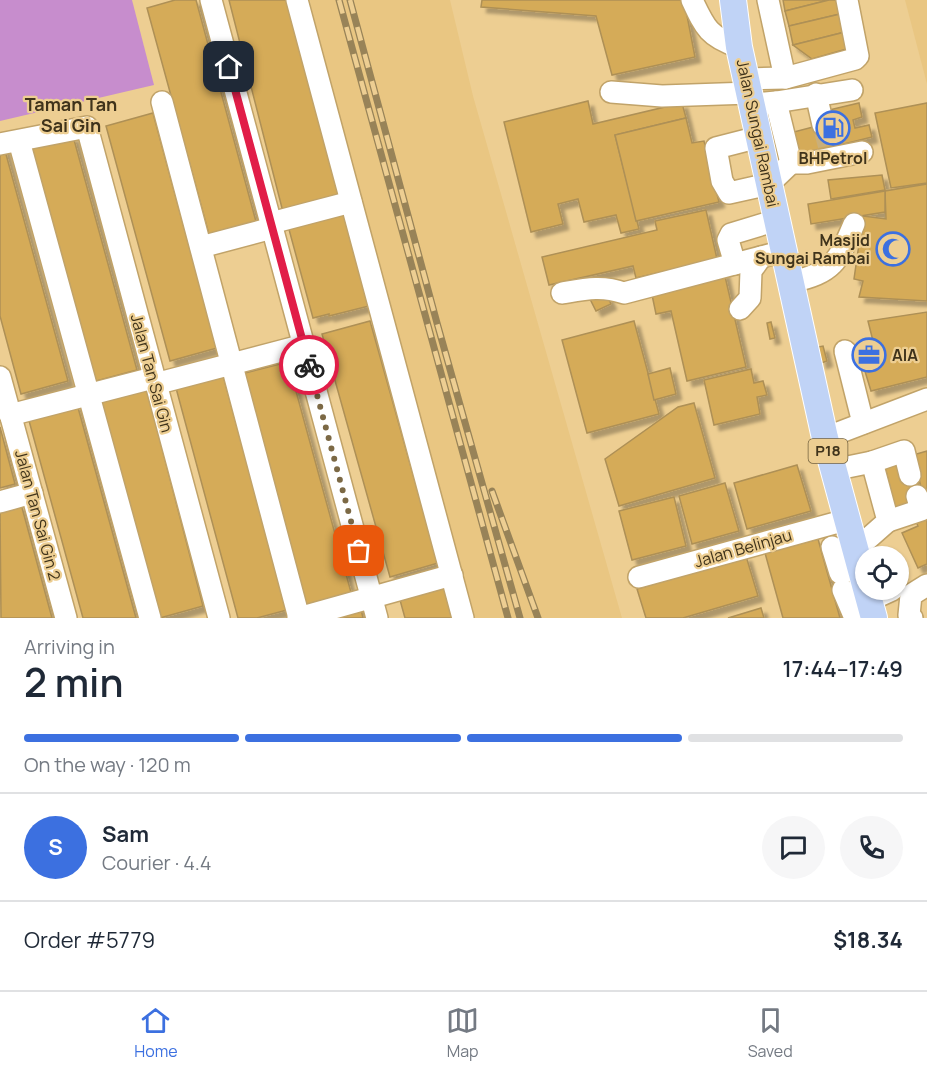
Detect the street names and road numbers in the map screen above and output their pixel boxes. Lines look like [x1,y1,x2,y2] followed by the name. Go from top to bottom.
[732,57,784,209] street label: Jalan Sungai Rambai
[126,311,178,435] street label: Jalan Tan Sai Gin
[808,439,848,463] road number: P18
[10,447,66,583] street label: Jalan Tan Sai Gin 2
[692,524,794,572] street label: Jalan Belinjau

